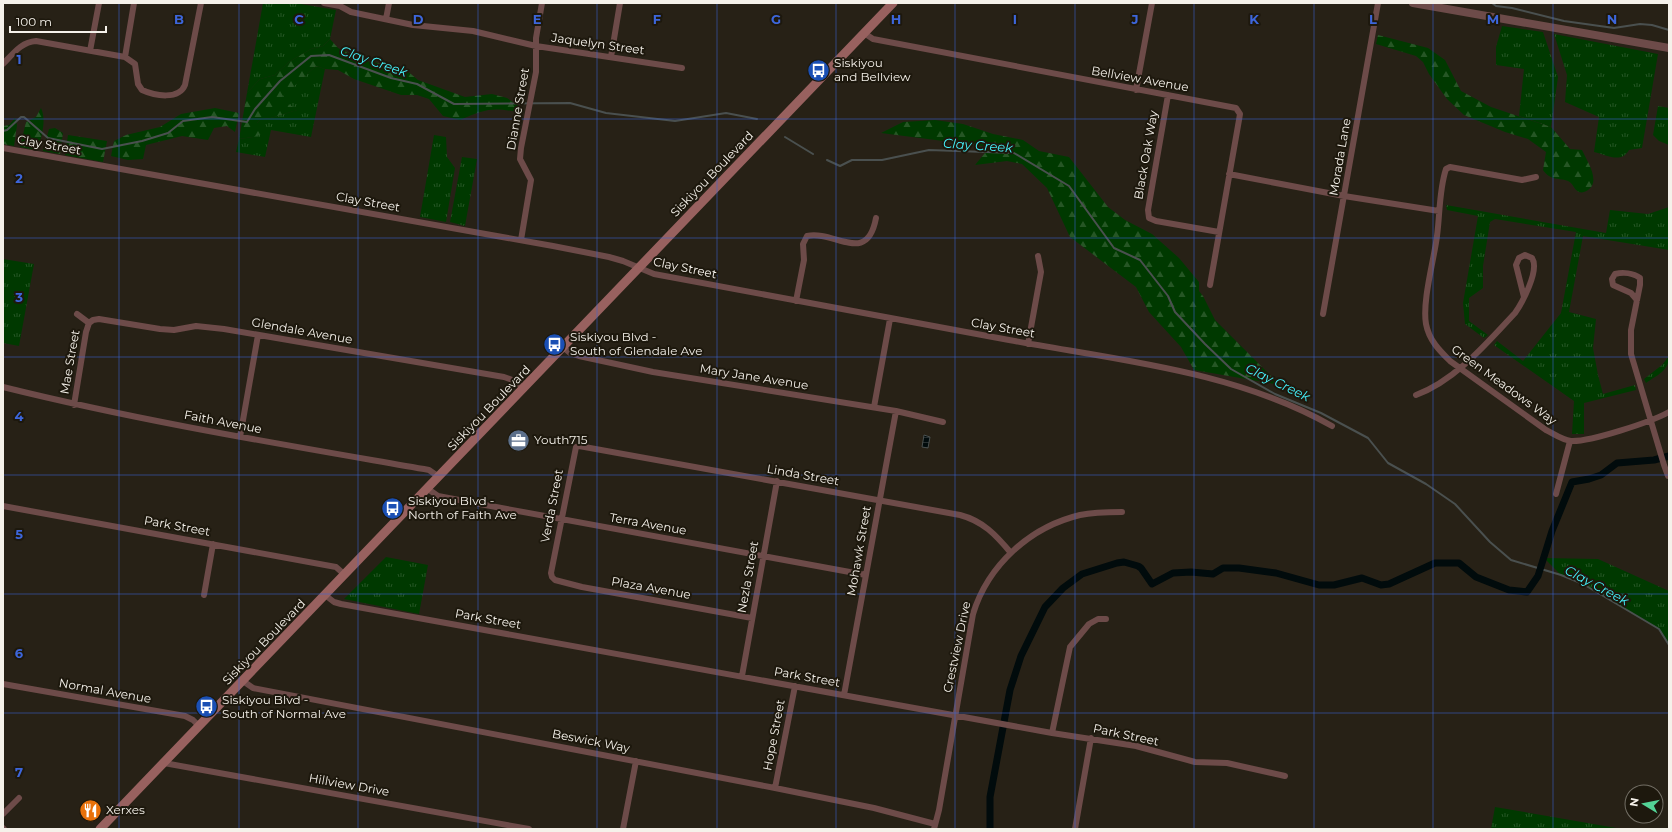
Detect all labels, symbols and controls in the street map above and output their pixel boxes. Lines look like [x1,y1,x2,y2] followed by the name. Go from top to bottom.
[10,8,106,34] scale bar
[174,11,184,27] text: B
[294,11,304,27] text: C
[413,11,424,27] text: D
[533,11,542,27] text: E
[653,11,661,27] text: F
[771,11,781,27] text: G
[891,11,901,27] text: H
[1013,11,1017,27] text: I
[1130,11,1139,27] text: J
[1249,11,1259,27] text: K
[1369,11,1377,27] text: L
[1487,11,1499,27] text: M
[1607,11,1617,27] text: N
[16,14,52,29] text: 100 m
[550,29,646,57] street label: Jaquelyn Street
[338,42,411,80] water label: Clay Creek
[16,51,22,67] text: 1
[834,55,911,84] place label: Siskiyou and Bellview
[806,57,832,83] bus stop icon: Siskiyou and Bellview
[1090,63,1190,94] street label: Bellview Avenue
[503,67,532,151] street label: Dianne Street
[1130,109,1161,200] street label: Black Oak Way
[1325,117,1354,197] street label: Morada Lane
[667,128,756,220] street label: Siskiyou Boulevard
[16,132,82,158] street label: Clay Street
[943,135,1015,156] water label: Clay Creek
[15,170,23,186] text: 2
[335,189,401,215] street label: Clay Street
[652,253,718,282] street label: Clay Street
[14,289,23,305] text: 3
[251,314,354,347] street label: Glendale Avenue
[970,315,1036,341] street label: Clay Street
[56,328,83,395] street label: Mae Street
[570,329,702,358] place label: Siskiyou Blvd - South of Glendale Ave
[541,331,567,357] bus stop icon: Siskiyou Blvd - South of Glendale Ave
[1449,341,1560,428] street label: Green Meadows Way
[1243,359,1314,405] water label: Clay Creek
[699,361,809,393] street label: Mary Jane Avenue
[444,362,533,454] street label: Siskiyou Boulevard
[183,407,263,436] street label: Faith Avenue
[15,408,24,424] text: 4
[505,427,531,453] office icon: Youth715
[534,432,588,447] place label: Youth715
[766,461,840,488] street label: Linda Street
[537,468,566,544] street label: Verda Street
[408,493,517,522] place label: Siskiyou Blvd - North of Faith Ave
[379,495,405,521] bus stop icon: Siskiyou Blvd - North of Faith Ave
[843,505,874,597] street label: Mohawk Street
[608,509,688,538] street label: Terra Avenue
[143,512,211,539] street label: Park Street
[15,526,23,542] text: 5
[734,540,761,614] street label: Nezla Street
[1562,562,1633,609] water label: Clay Creek
[610,573,692,602] street label: Plaza Avenue
[219,596,308,688] street label: Siskiyou Boulevard
[940,600,974,694] street label: Crestview Drive
[454,605,522,632] street label: Park Street
[15,645,24,661] text: 6
[773,663,841,690] street label: Park Street
[58,675,152,706] street label: Normal Avenue
[222,692,346,721] place label: Siskiyou Blvd - South of Normal Ave
[193,694,219,720] bus stop icon: Siskiyou Blvd - South of Normal Ave
[759,698,788,772] street label: Hope Street
[1092,720,1160,749] street label: Park Street
[551,726,632,755] street label: Beswick Way
[15,764,23,780] text: 7
[308,770,390,799] street label: Hillview Drive
[1624,784,1664,824] north arrow
[77,797,103,823] restaurant icon: Xerxes
[1626,797,1642,808] text: N
[106,802,145,817] place label: Xerxes

